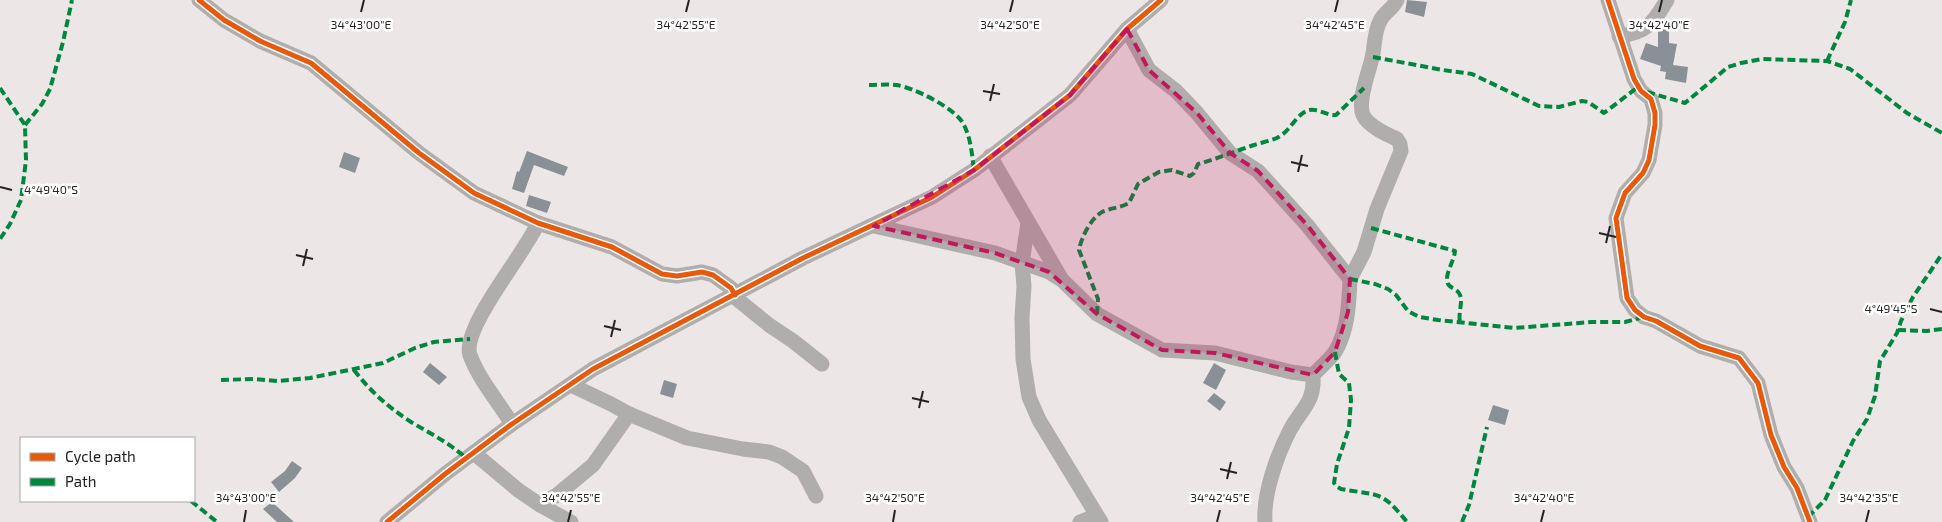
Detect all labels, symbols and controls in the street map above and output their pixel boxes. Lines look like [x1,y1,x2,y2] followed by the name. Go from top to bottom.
[331,17,391,31] text: 34°43'00"E
[657,17,716,31] text: 34°42'55"E
[980,17,1040,31] text: 34°42'50"E
[1305,17,1365,31] text: 34°42'45"E
[1629,17,1689,31] text: 34°42'40"E
[24,182,78,196] text: 4°49'40"S
[1864,301,1918,315] text: 4°49'45"S
[20,437,195,502] legend
[65,447,136,465] text: Cycle path
[65,472,96,490] text: Path
[216,490,276,504] text: 34°43'00"E
[542,490,601,504] text: 34°42'55"E
[865,490,925,504] text: 34°42'50"E
[1190,490,1250,504] text: 34°42'45"E
[1514,490,1574,504] text: 34°42'40"E
[1839,490,1899,504] text: 34°42'35"E

